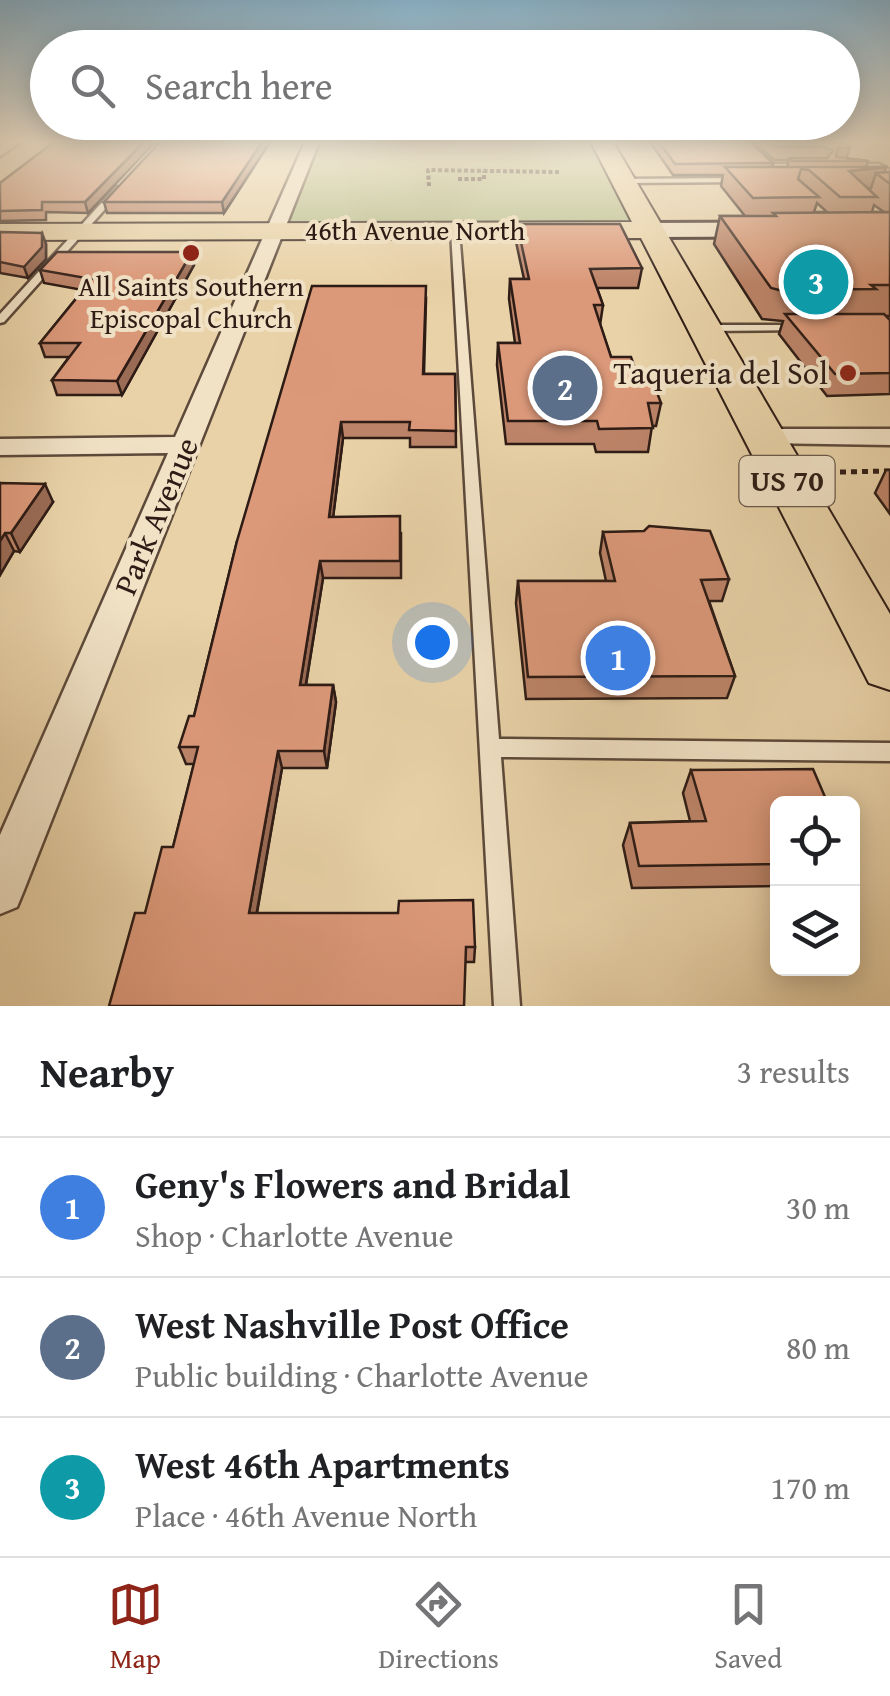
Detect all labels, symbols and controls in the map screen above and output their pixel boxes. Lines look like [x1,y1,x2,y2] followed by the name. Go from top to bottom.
[30,30,860,140] search box
[145,57,333,113] text: Search here
[65,58,120,113] icon: search
[305,209,526,250] street label: 46th Avenue North
[180,242,202,264] marker: All Saints Southern Episcopal Church
[784,244,848,320] pin: 3
[78,265,304,338] place label: All Saints Southern Episcopal Church
[614,349,828,396] place label: Taqueria del Sol
[532,350,598,426] pin: 2
[837,362,859,384] marker: Taqueria del Sol
[101,430,210,602] street label: Park Avenue
[740,456,834,506] road number: US 70
[407,617,458,668] your location
[586,620,650,696] pin: 1
[770,796,860,976] map controls
[770,796,860,886] button: locate
[770,886,860,976] button: layers
[40,1041,174,1102] text: Nearby
[737,1048,850,1095] text: 3 results
[135,1156,570,1212] text: Geny's Flowers and Bridal
[64,1184,81,1231] text: 1
[786,1184,850,1231] text: 30 m
[135,1212,454,1259] text: Shop · Charlotte Avenue
[135,1296,569,1352] text: West Nashville Post Office
[64,1324,81,1371] text: 2
[786,1324,850,1371] text: 80 m
[135,1352,588,1399] text: Public building · Charlotte Avenue
[135,1436,510,1492] text: West 46th Apartments
[64,1464,81,1511] text: 3
[771,1464,850,1511] text: 170 m
[135,1492,477,1539] text: Place · 46th Avenue North
[108,1577,163,1678] tab: Map
[378,1577,499,1678] tab: Directions
[714,1577,782,1678] tab: Saved

